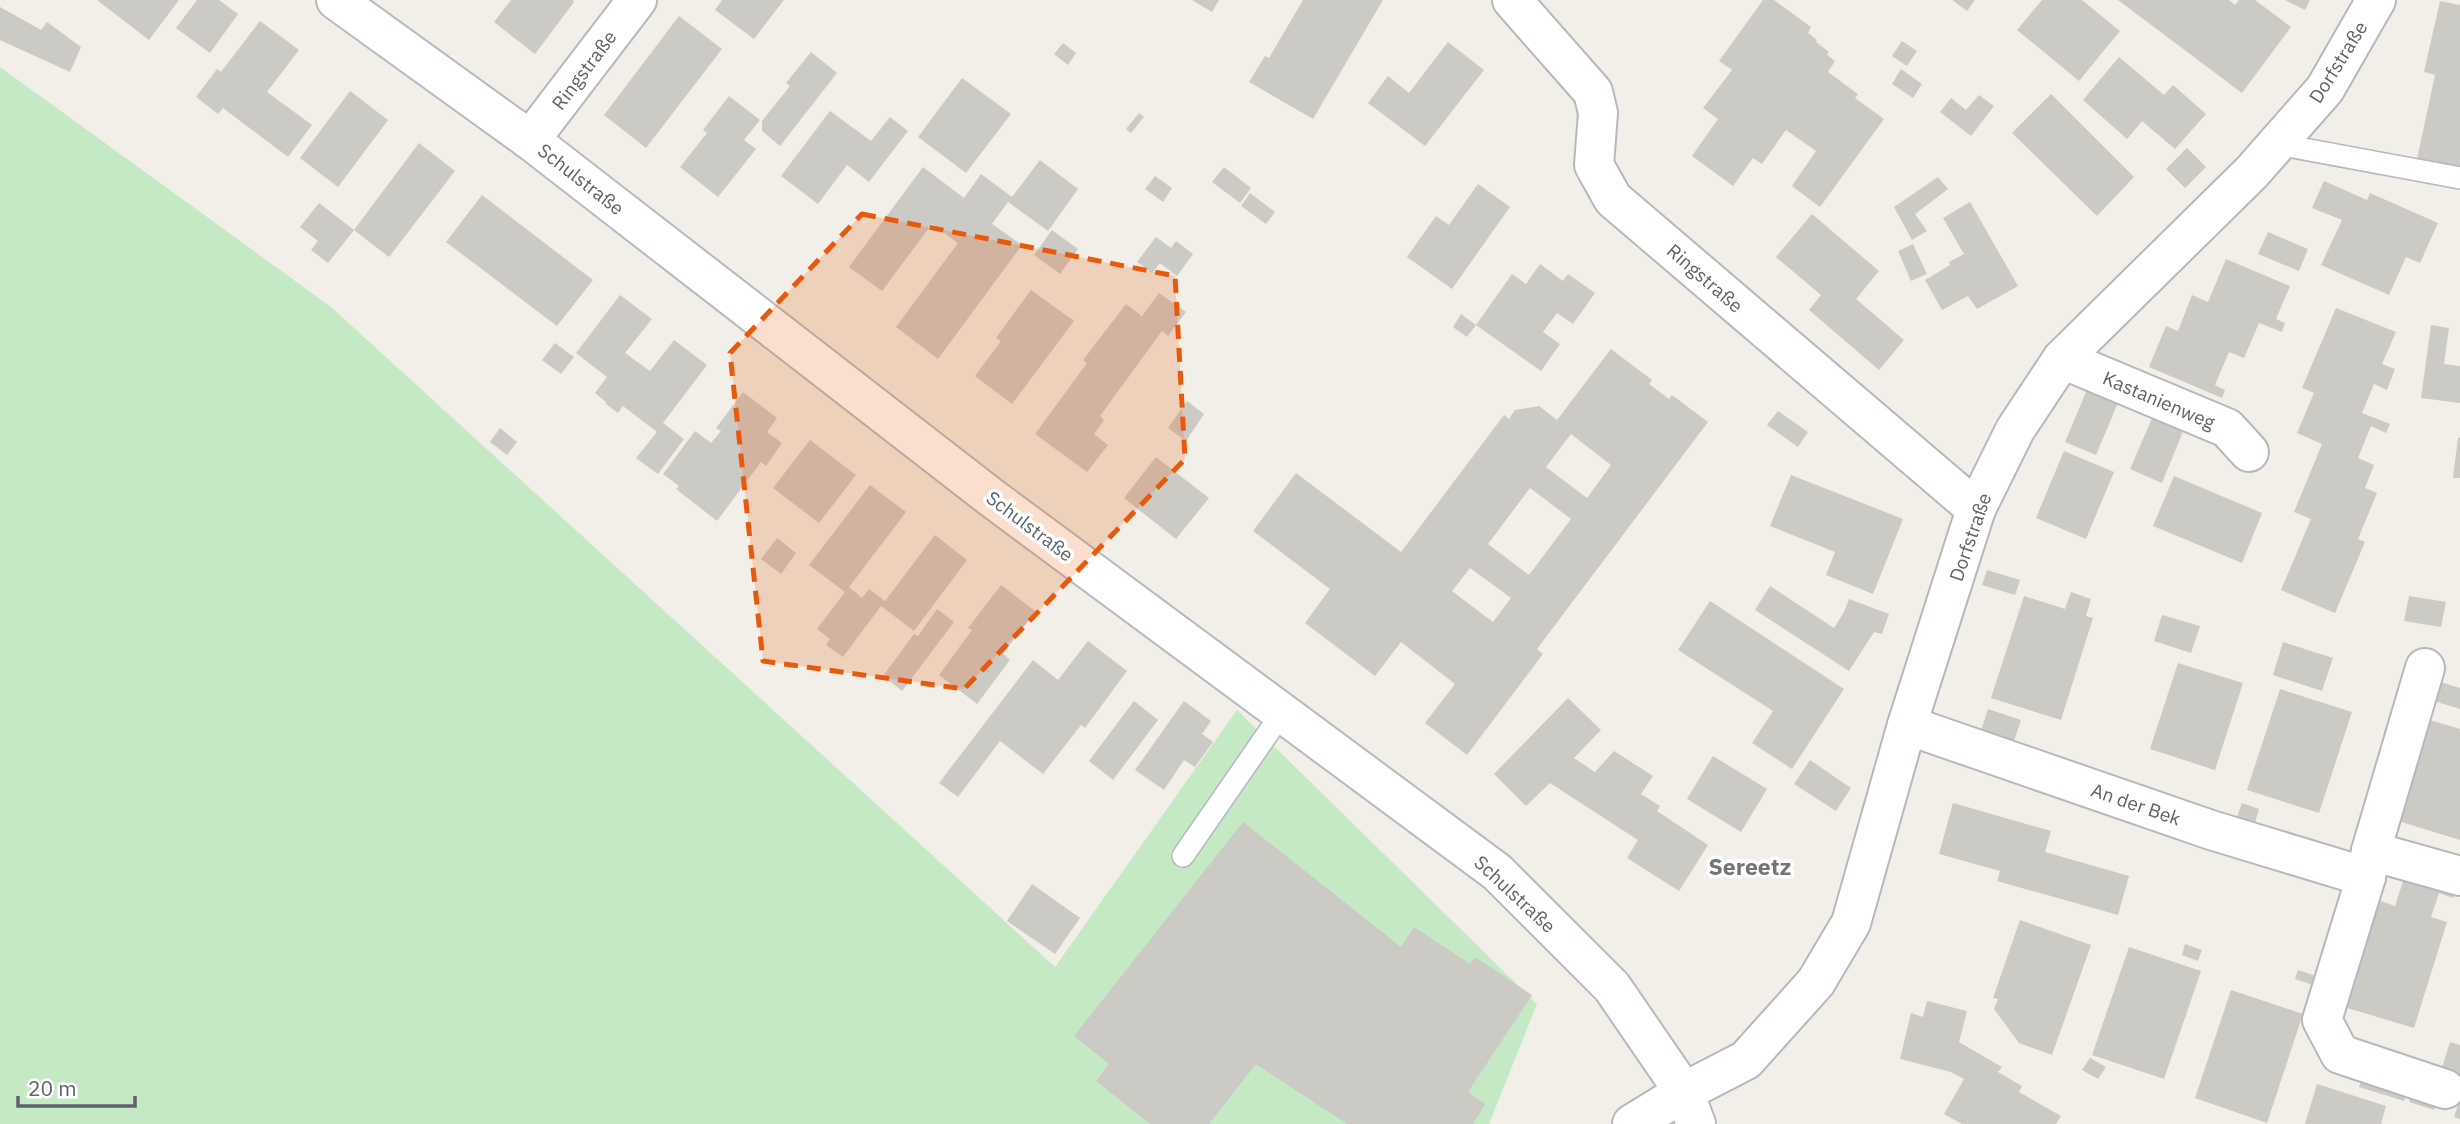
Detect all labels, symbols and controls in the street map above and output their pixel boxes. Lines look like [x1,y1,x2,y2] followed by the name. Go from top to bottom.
[2303,17,2373,107] street label: Dorfstraße
[546,26,622,114] street label: Ringstraße
[533,138,629,220] street label: Schulstraße
[1662,238,1748,318] street label: Ringstraße
[2099,366,2219,434] street label: Kastanienweg
[982,485,1078,567] street label: Schulstraße
[1944,490,1996,584] street label: Dorfstraße
[2088,777,2184,831] street label: An der Bek
[1469,850,1561,938] street label: Schulstraße
[1708,851,1792,881] district label: Sereetz
[18,1064,135,1108] scale bar
[28,1074,77,1102] text: 20 m

